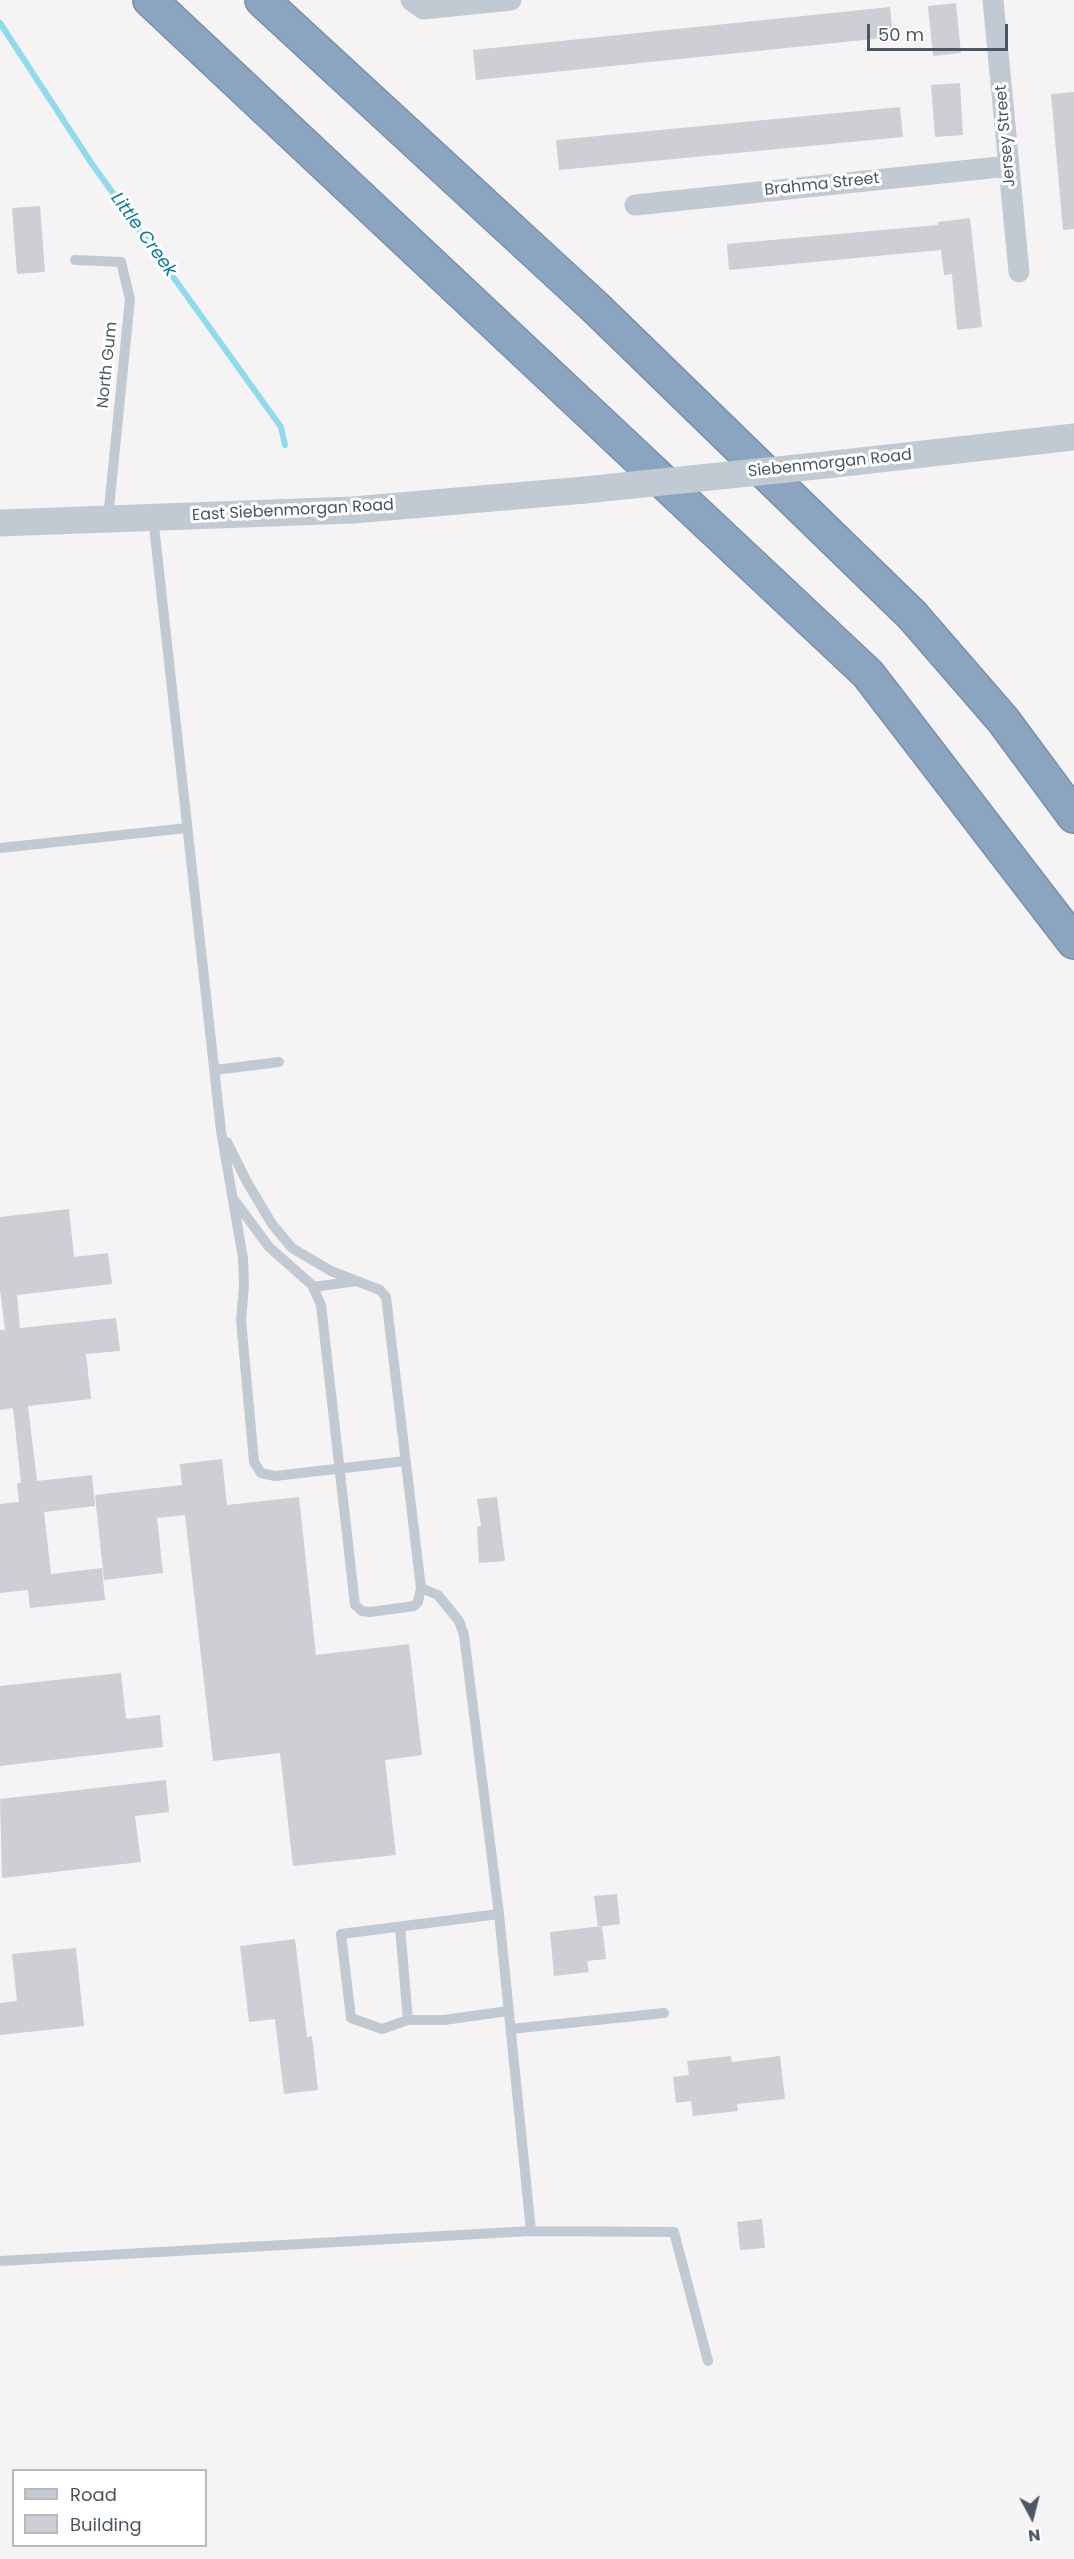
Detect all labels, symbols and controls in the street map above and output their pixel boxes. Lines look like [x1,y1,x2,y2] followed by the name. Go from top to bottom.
[870,12,1011,50] scale bar
[878,22,924,47] text: 50 m
[992,84,1020,188] street label: Jersey Street
[764,169,880,201] street label: Brahma Street
[105,189,181,281] water label: Little Creek
[94,321,122,409] street label: North Gum
[747,446,913,482] street label: Siebenmorgan Road
[192,496,394,526] street label: East Siebenmorgan Road
[12,2469,207,2547] legend
[70,2482,117,2507] text: Road
[1002,2487,1062,2547] north arrow
[70,2512,142,2537] text: Building
[1027,2523,1042,2548] text: N

